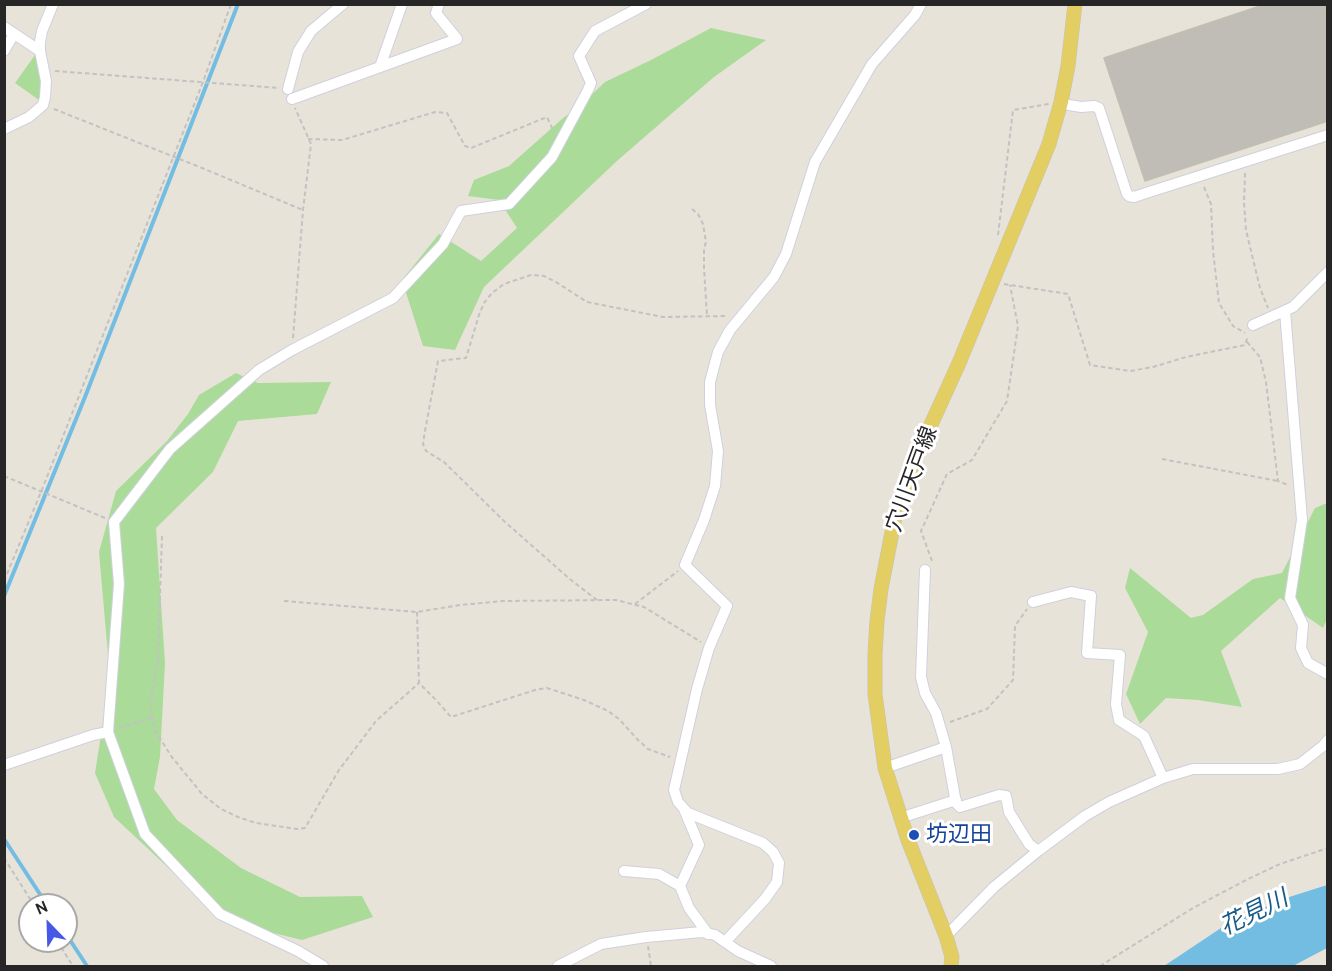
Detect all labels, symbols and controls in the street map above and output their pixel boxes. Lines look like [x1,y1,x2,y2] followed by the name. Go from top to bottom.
[881,423,943,535] street label: 穴川天戸線
[926,822,992,848] place label: 坊辺田
[907,828,921,842] marker: 坊辺田
[1215,884,1293,942] water label: 花見川
[18,893,78,953] north arrow
[33,897,50,919] text: N

